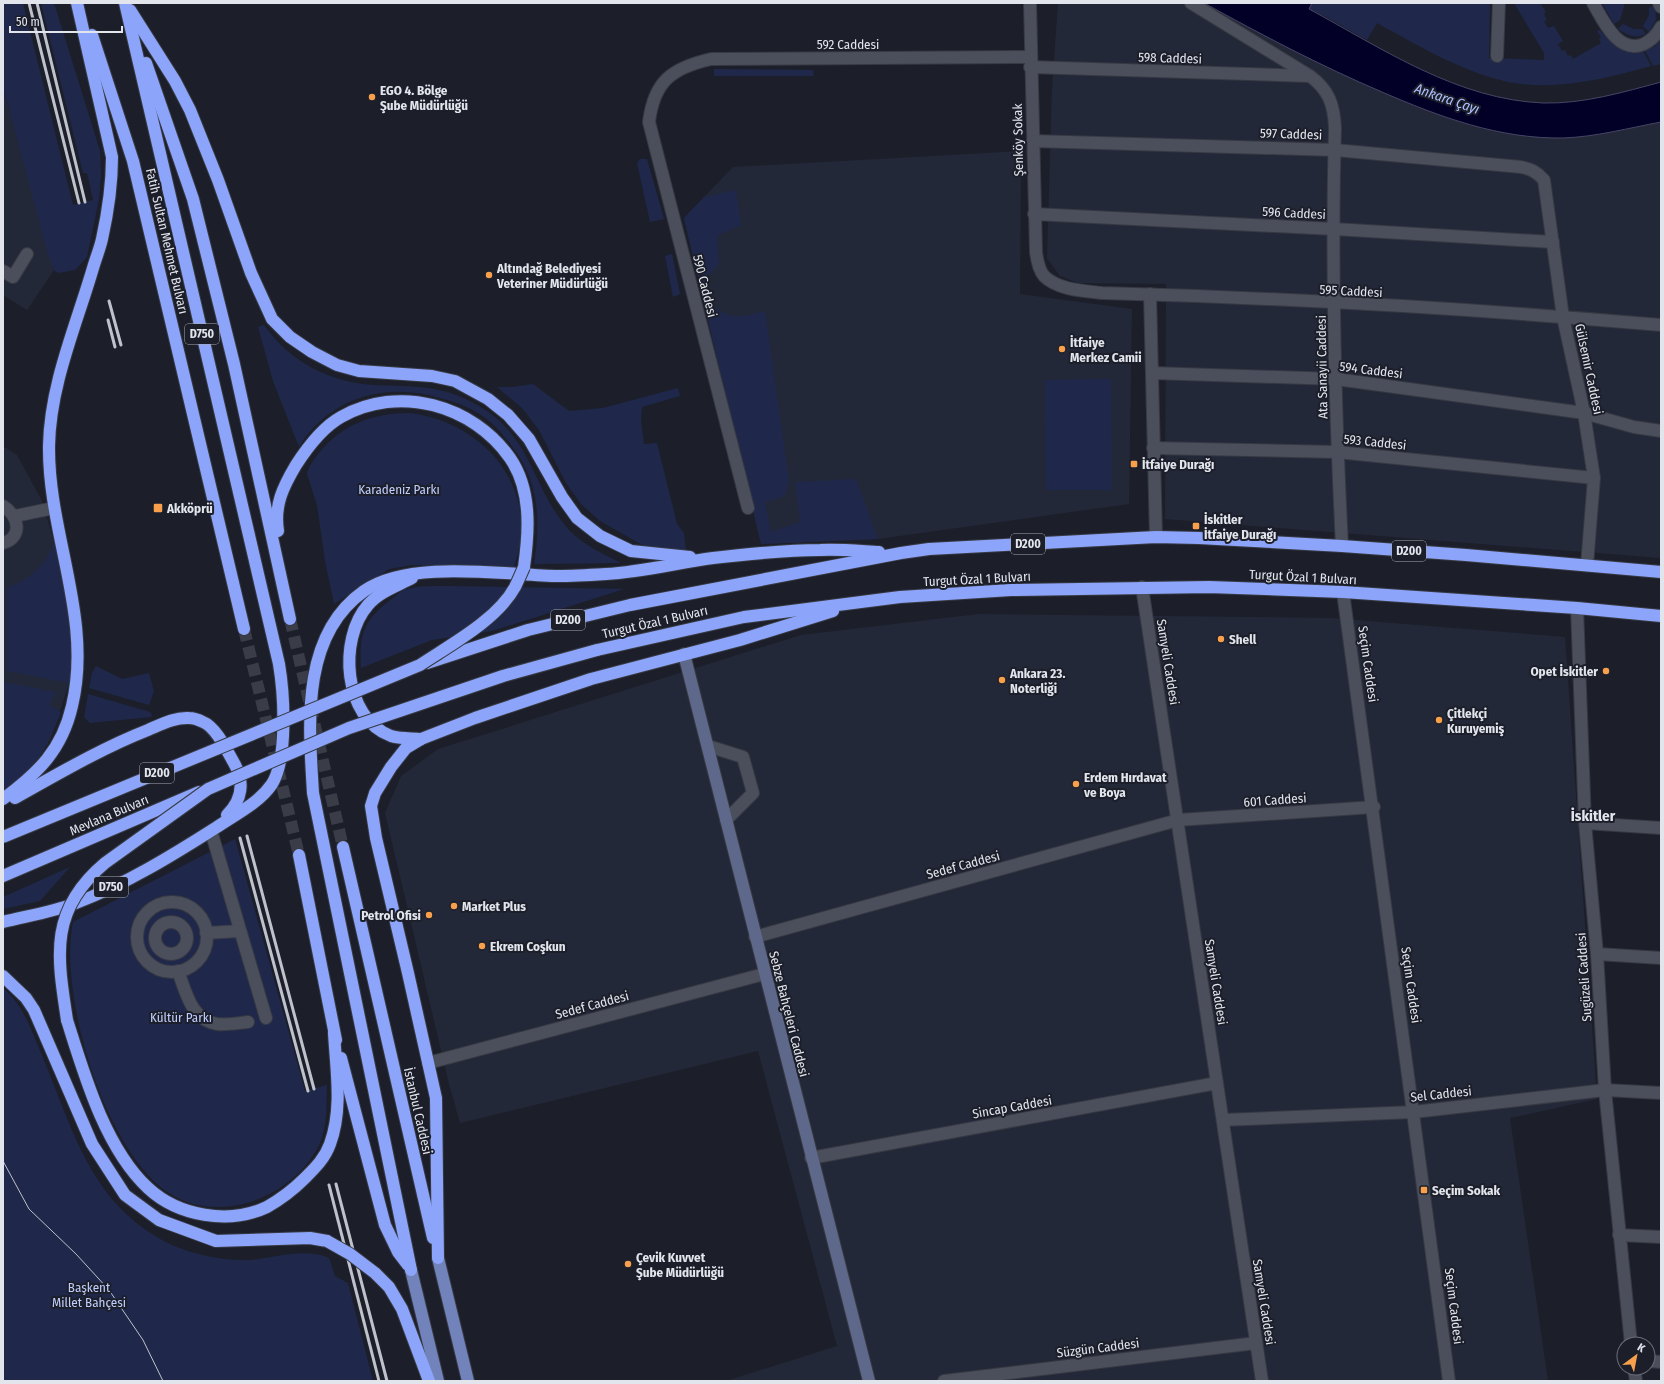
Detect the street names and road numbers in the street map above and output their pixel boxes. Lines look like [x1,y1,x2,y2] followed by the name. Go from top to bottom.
[817,37,879,52] street label: 592 Caddesi
[1138,49,1202,67] street label: 598 Caddesi
[1010,103,1026,177] street label: Şenköy Sokak
[1260,125,1322,143] street label: 597 Caddesi
[143,167,191,315] street label: Fatih Sultan Mehmet Bulvarı
[1262,204,1326,222] street label: 596 Caddesi
[690,253,720,319] street label: 590 Caddesi
[1319,282,1383,300] street label: 595 Caddesi
[1314,315,1330,419] street label: Ata Sanayii Caddesi
[1572,322,1606,416] street label: Gülsemir Caddesi
[185,324,219,344] road number: D750
[1339,359,1403,381] street label: 594 Caddesi
[1343,431,1407,453] street label: 593 Caddesi
[1011,534,1045,554] road number: D200
[1392,541,1426,561] road number: D200
[1249,566,1357,587] street label: Turgut Özal 1 Bulvarı
[923,568,1031,589] street label: Turgut Özal 1 Bulvarı
[601,602,709,641] street label: Turgut Özal 1 Bulvarı
[551,610,585,630] road number: D200
[1154,618,1182,706] street label: Samyeli Caddesi
[1355,625,1381,703] street label: Seçim Caddesi
[140,763,174,783] road number: D200
[1243,790,1307,810] street label: 601 Caddesi
[67,792,151,838] street label: Mevlana Bulvarı
[925,848,1001,882] street label: Sedef Caddesi
[94,877,128,897] road number: D750
[1573,932,1595,1022] street label: Sugüzeli Caddesi
[1202,938,1230,1026] street label: Samyeli Caddesi
[1398,946,1424,1024] street label: Seçim Caddesi
[766,950,812,1078] street label: Sebze Bahçeleri Caddesi
[554,988,630,1022] street label: Sedef Caddesi
[401,1066,435,1156] street label: İstanbul Caddesi
[1410,1083,1472,1105] street label: Sel Caddesi
[971,1093,1053,1121] street label: Sincap Caddesi
[1250,1258,1278,1346] street label: Samyeli Caddesi
[1442,1267,1466,1345] street label: Seçim Caddesi
[1056,1335,1140,1361] street label: Süzgün Caddesi

